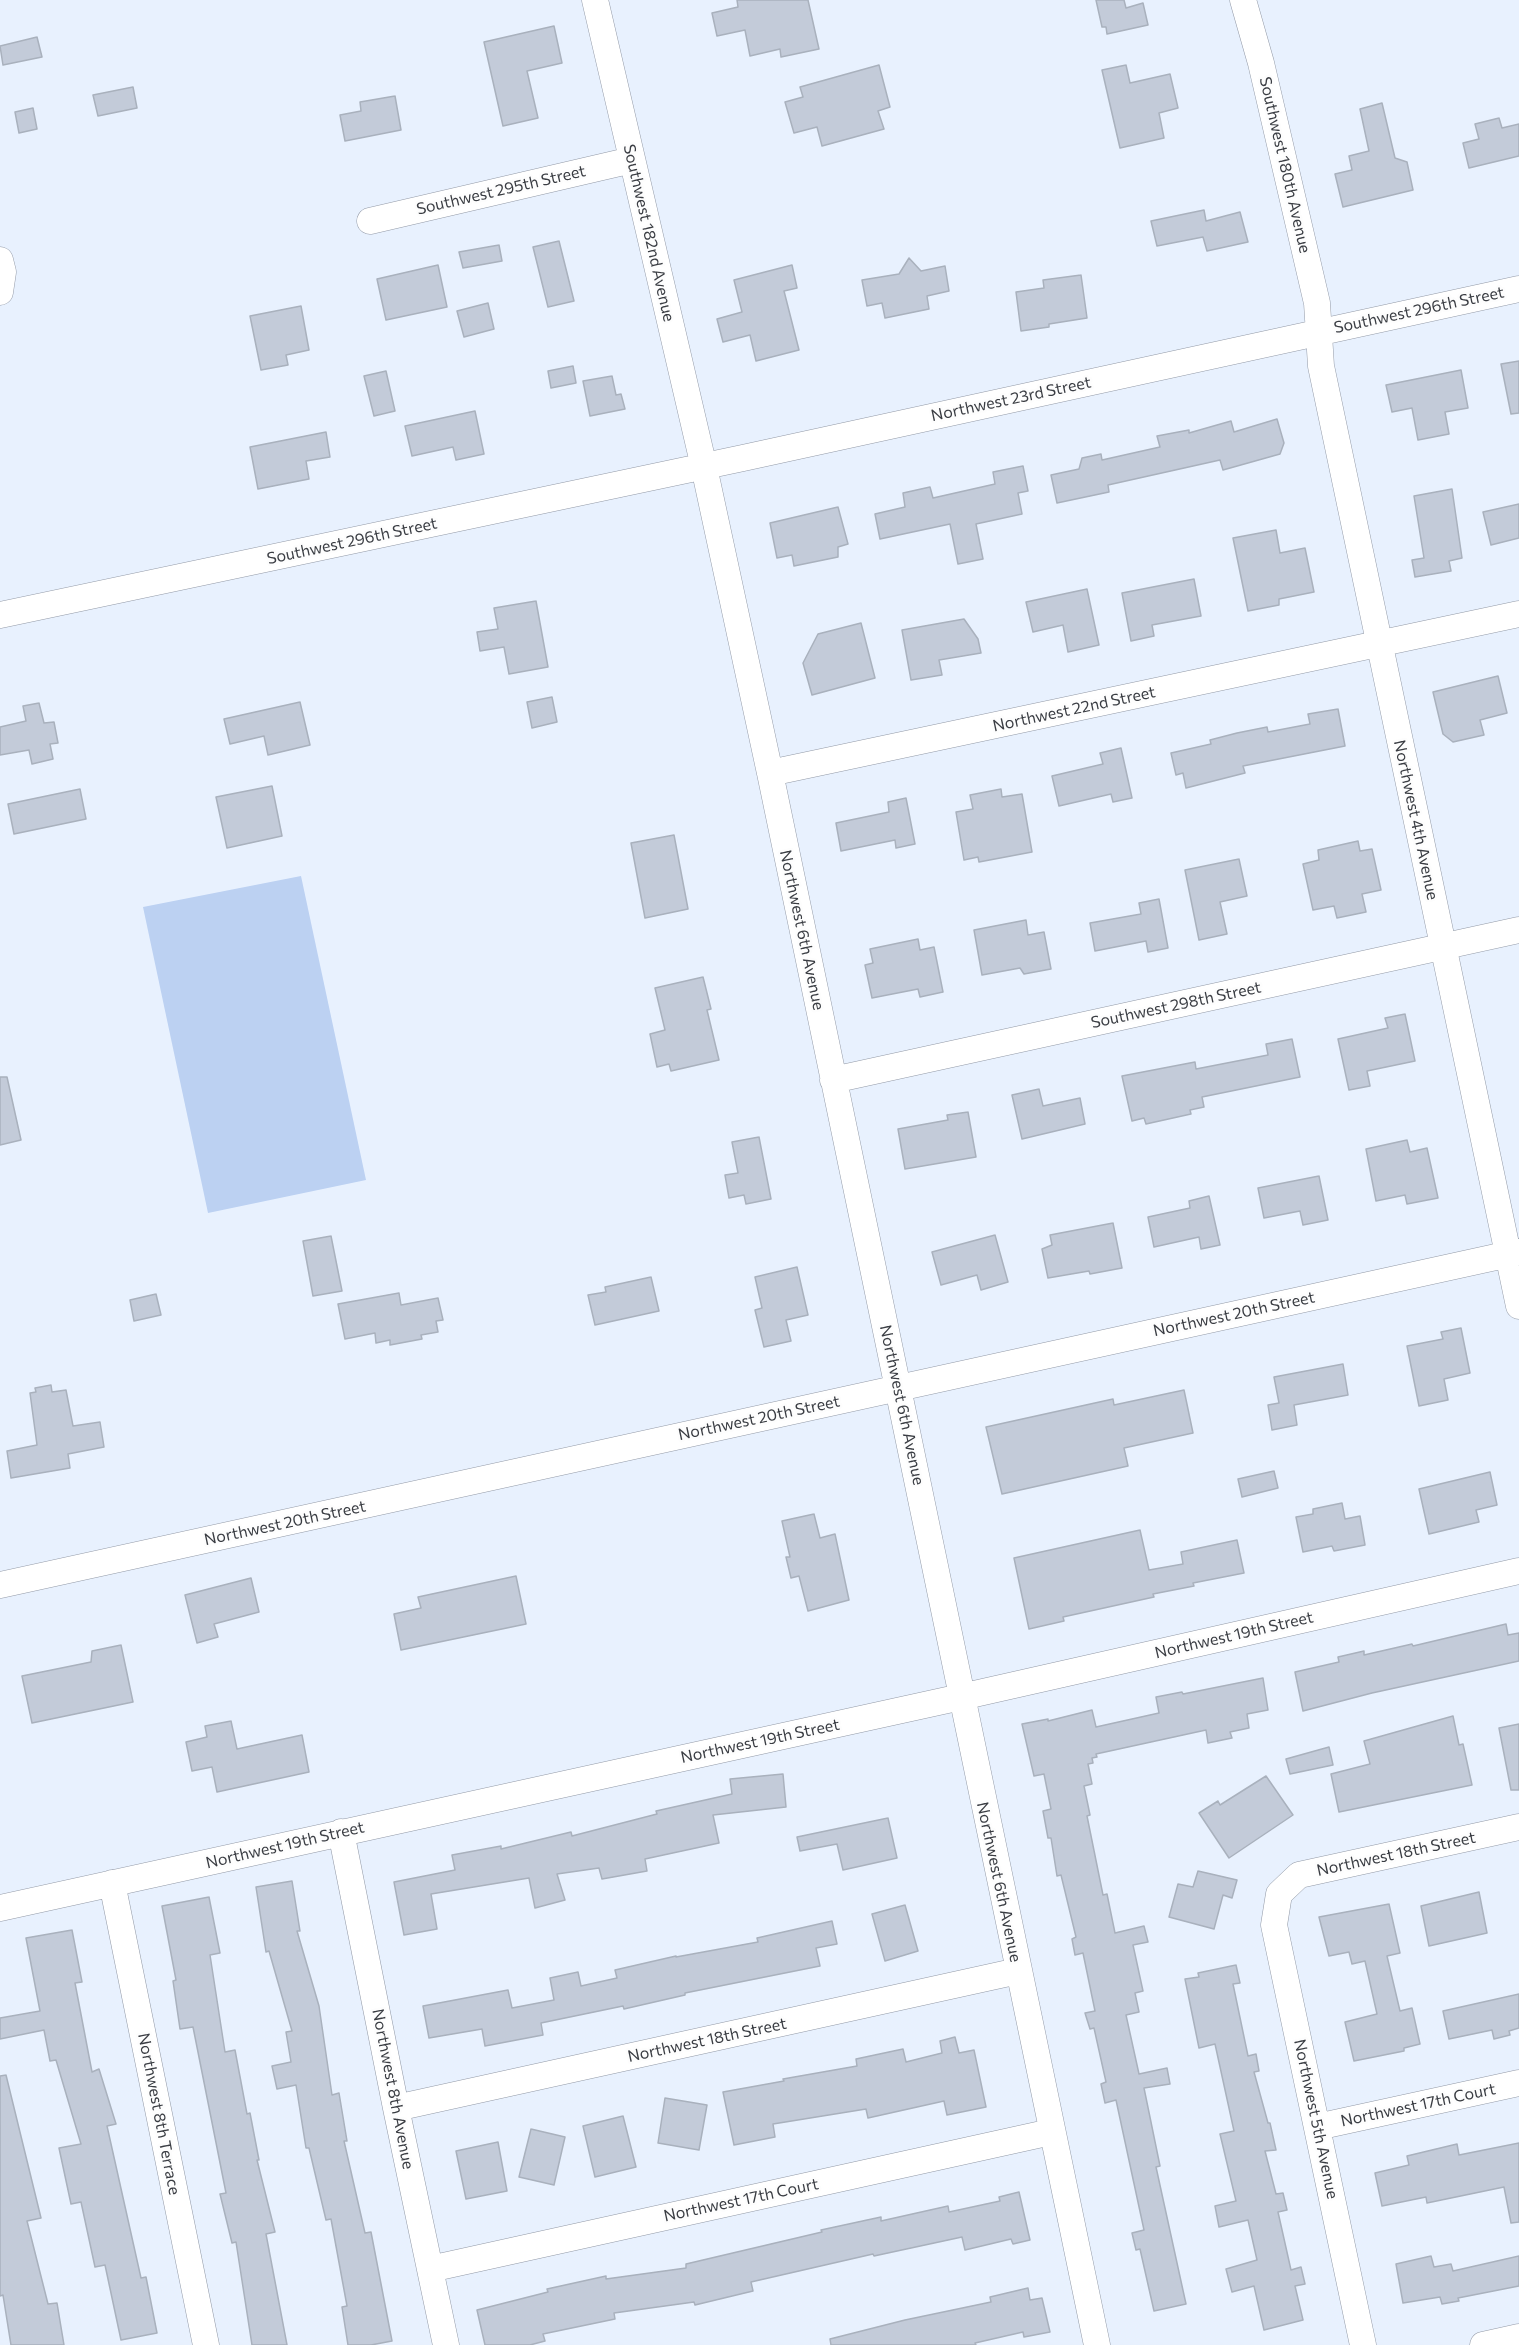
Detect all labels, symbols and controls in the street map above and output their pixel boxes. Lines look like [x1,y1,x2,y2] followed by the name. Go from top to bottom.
[1255,75,1315,255] street label: Southwest 180th Avenue
[619,142,679,324] street label: Southwest 182nd Avenue
[415,161,587,219] street label: Southwest 295th Street
[1332,283,1506,337] street label: Southwest 296th Street
[929,373,1093,425] street label: Northwest 23rd Street
[265,514,439,568] street label: Southwest 296th Street
[991,682,1157,736] street label: Northwest 22nd Street
[1390,738,1442,902] street label: Northwest 4th Avenue
[776,848,828,1012] street label: Northwest 6th Avenue
[1089,978,1263,1032] street label: Southwest 298th Street
[1151,1287,1317,1341] street label: Northwest 20th Street
[876,1323,928,1487] street label: Northwest 6th Avenue
[676,1391,842,1445] street label: Northwest 20th Street
[202,1496,368,1550] street label: Northwest 20th Street
[1153,1607,1315,1663] street label: Northwest 19th Street
[679,1715,841,1767] street label: Northwest 19th Street
[973,1800,1025,1964] street label: Northwest 6th Avenue
[204,1817,366,1873] street label: Northwest 19th Street
[1315,1828,1477,1880] street label: Northwest 18th Street
[368,2007,418,2171] street label: Northwest 8th Avenue
[626,2014,788,2066] street label: Northwest 18th Street
[134,2031,184,2197] street label: Northwest 8th Terrace
[1290,2037,1342,2201] street label: Northwest 5th Avenue
[1339,2079,1497,2131] street label: Northwest 17th Court
[662,2174,820,2226] street label: Northwest 17th Court

